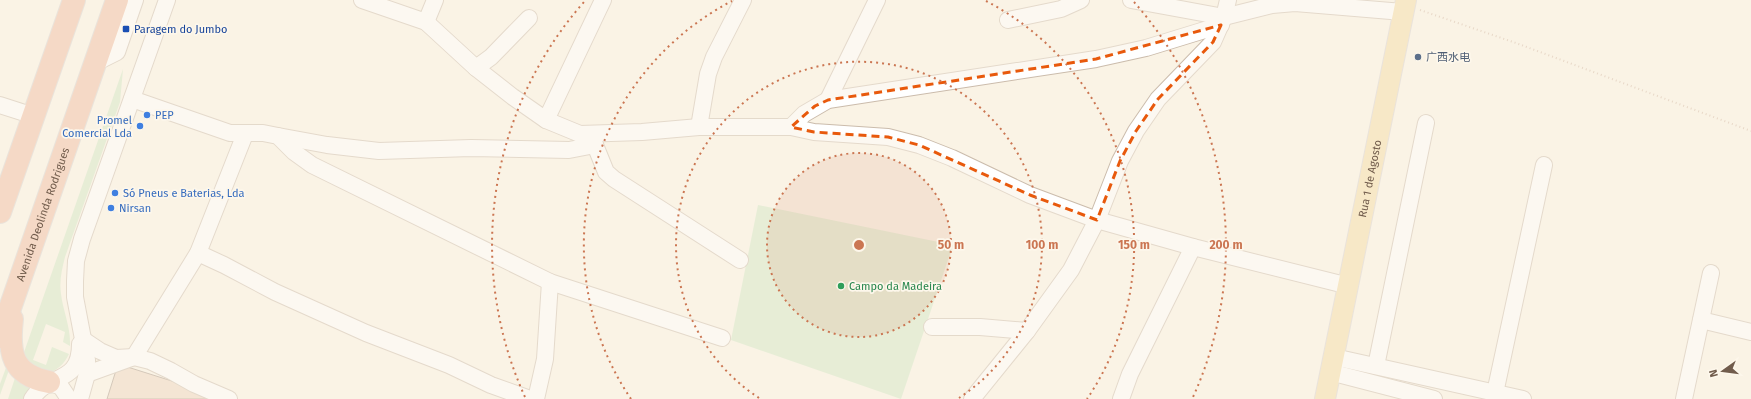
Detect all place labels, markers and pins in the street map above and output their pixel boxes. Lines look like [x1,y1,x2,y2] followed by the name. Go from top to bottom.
[134,23,227,36] place label: Paragem do Jumbo
[121,24,131,34] marker: Paragem do Jumbo
[1426,51,1470,64] place label: 广西水电
[1413,52,1423,62] marker: 广西水电
[155,109,174,122] place label: PEP
[142,110,152,120] marker: PEP
[62,114,132,140] place label: Promel Comercial Lda
[135,121,145,131] marker: Promel Comercial Lda
[123,187,244,200] place label: Só Pneus e Baterias, Lda
[110,188,120,198] marker: Só Pneus e Baterias, Lda
[119,202,151,215] place label: Nirsan
[106,203,116,213] marker: Nirsan
[852,238,866,252] centre of rings
[849,280,942,293] place label: Campo da Madeira
[836,281,846,291] marker: Campo da Madeira

